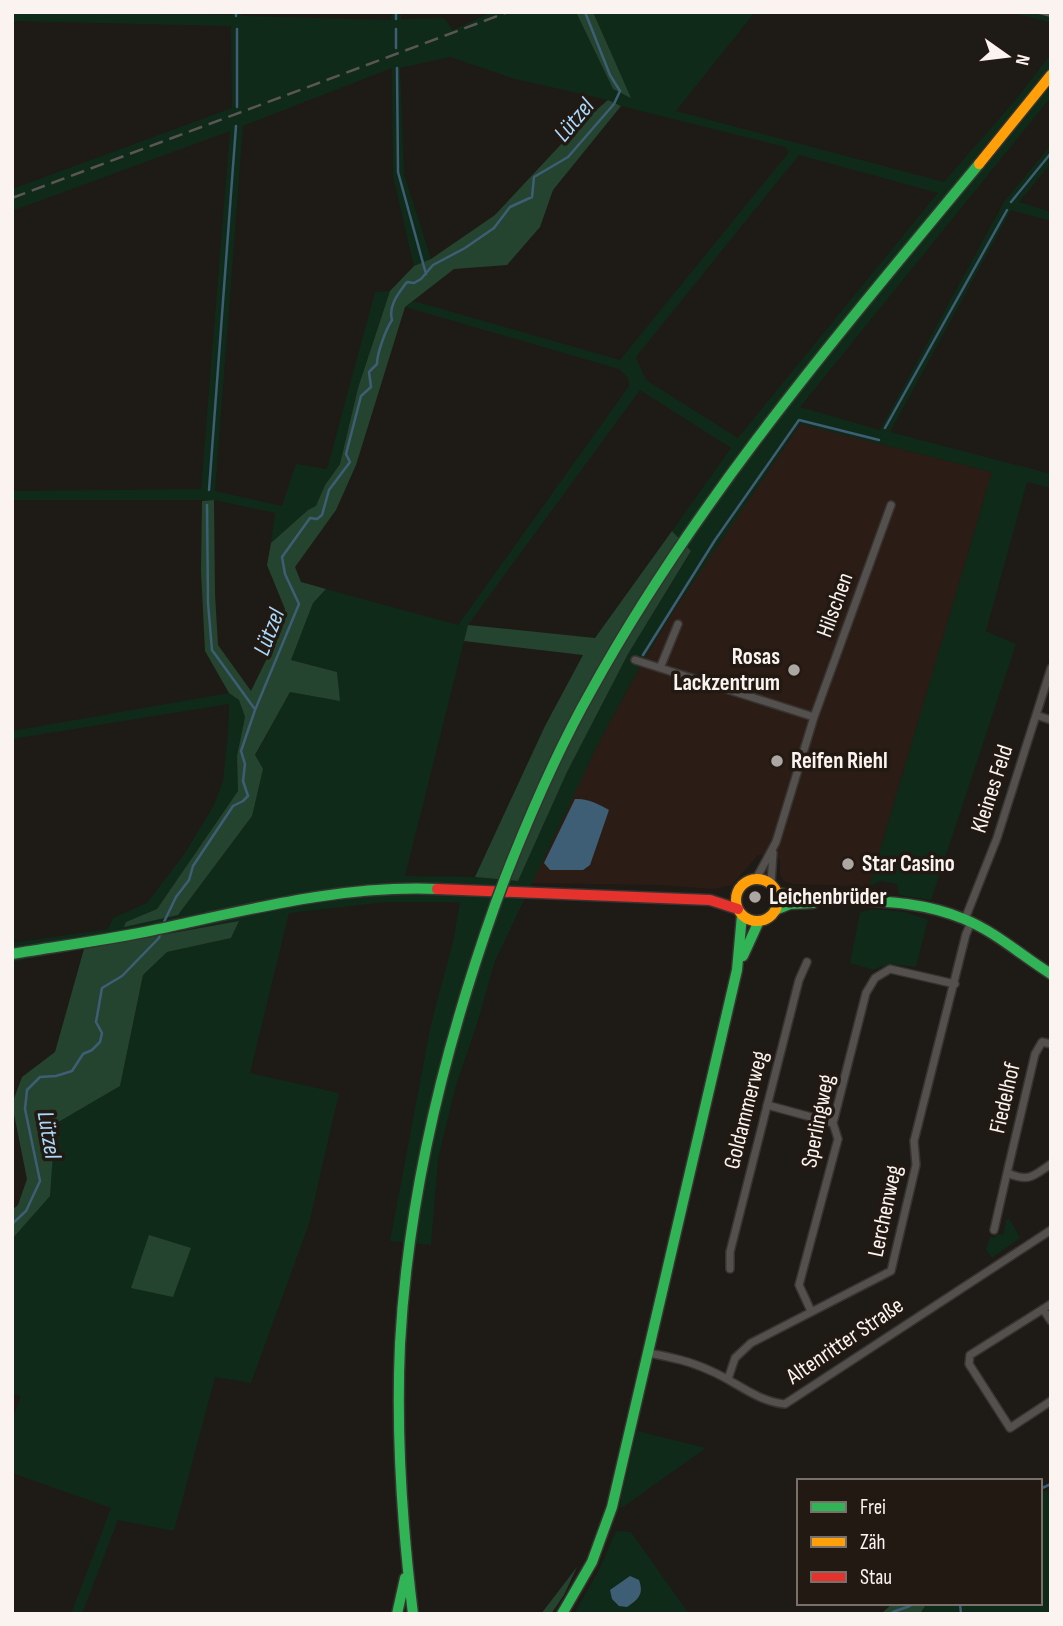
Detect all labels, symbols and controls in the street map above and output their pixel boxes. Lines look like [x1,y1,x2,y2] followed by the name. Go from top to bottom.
[972,21,1042,91] north arrow
[1010,52,1034,67] text: N
[548,92,601,148] water label: Lützel
[810,569,860,641] street label: Hilschen
[247,604,291,659] water label: Lützel
[673,643,780,697] place label: Rosas Lackzentrum
[786,662,802,678] marker: Rosas Lackzentrum
[965,742,1019,836] street label: Kleines Feld
[791,747,888,775] place label: Reifen Riehl
[769,753,785,769] marker: Reifen Riehl
[862,850,955,878] place label: Star Casino
[840,856,856,872] marker: Star Casino
[769,883,887,911] place label: Leichenbrüder
[747,889,763,905] marker: Leichenbrüder
[718,1048,774,1172] street label: Goldammerweg
[983,1060,1027,1136] street label: Fiedelhof
[795,1072,841,1170] street label: Sperlingweg
[31,1109,68,1162] water label: Lützel
[862,1163,908,1259] street label: Lerchenweg
[780,1292,909,1391] street label: Altenritter Straße
[797,1479,1042,1605] legend
[860,1495,886,1520] text: Frei
[860,1530,886,1555] text: Zäh
[860,1565,892,1590] text: Stau

